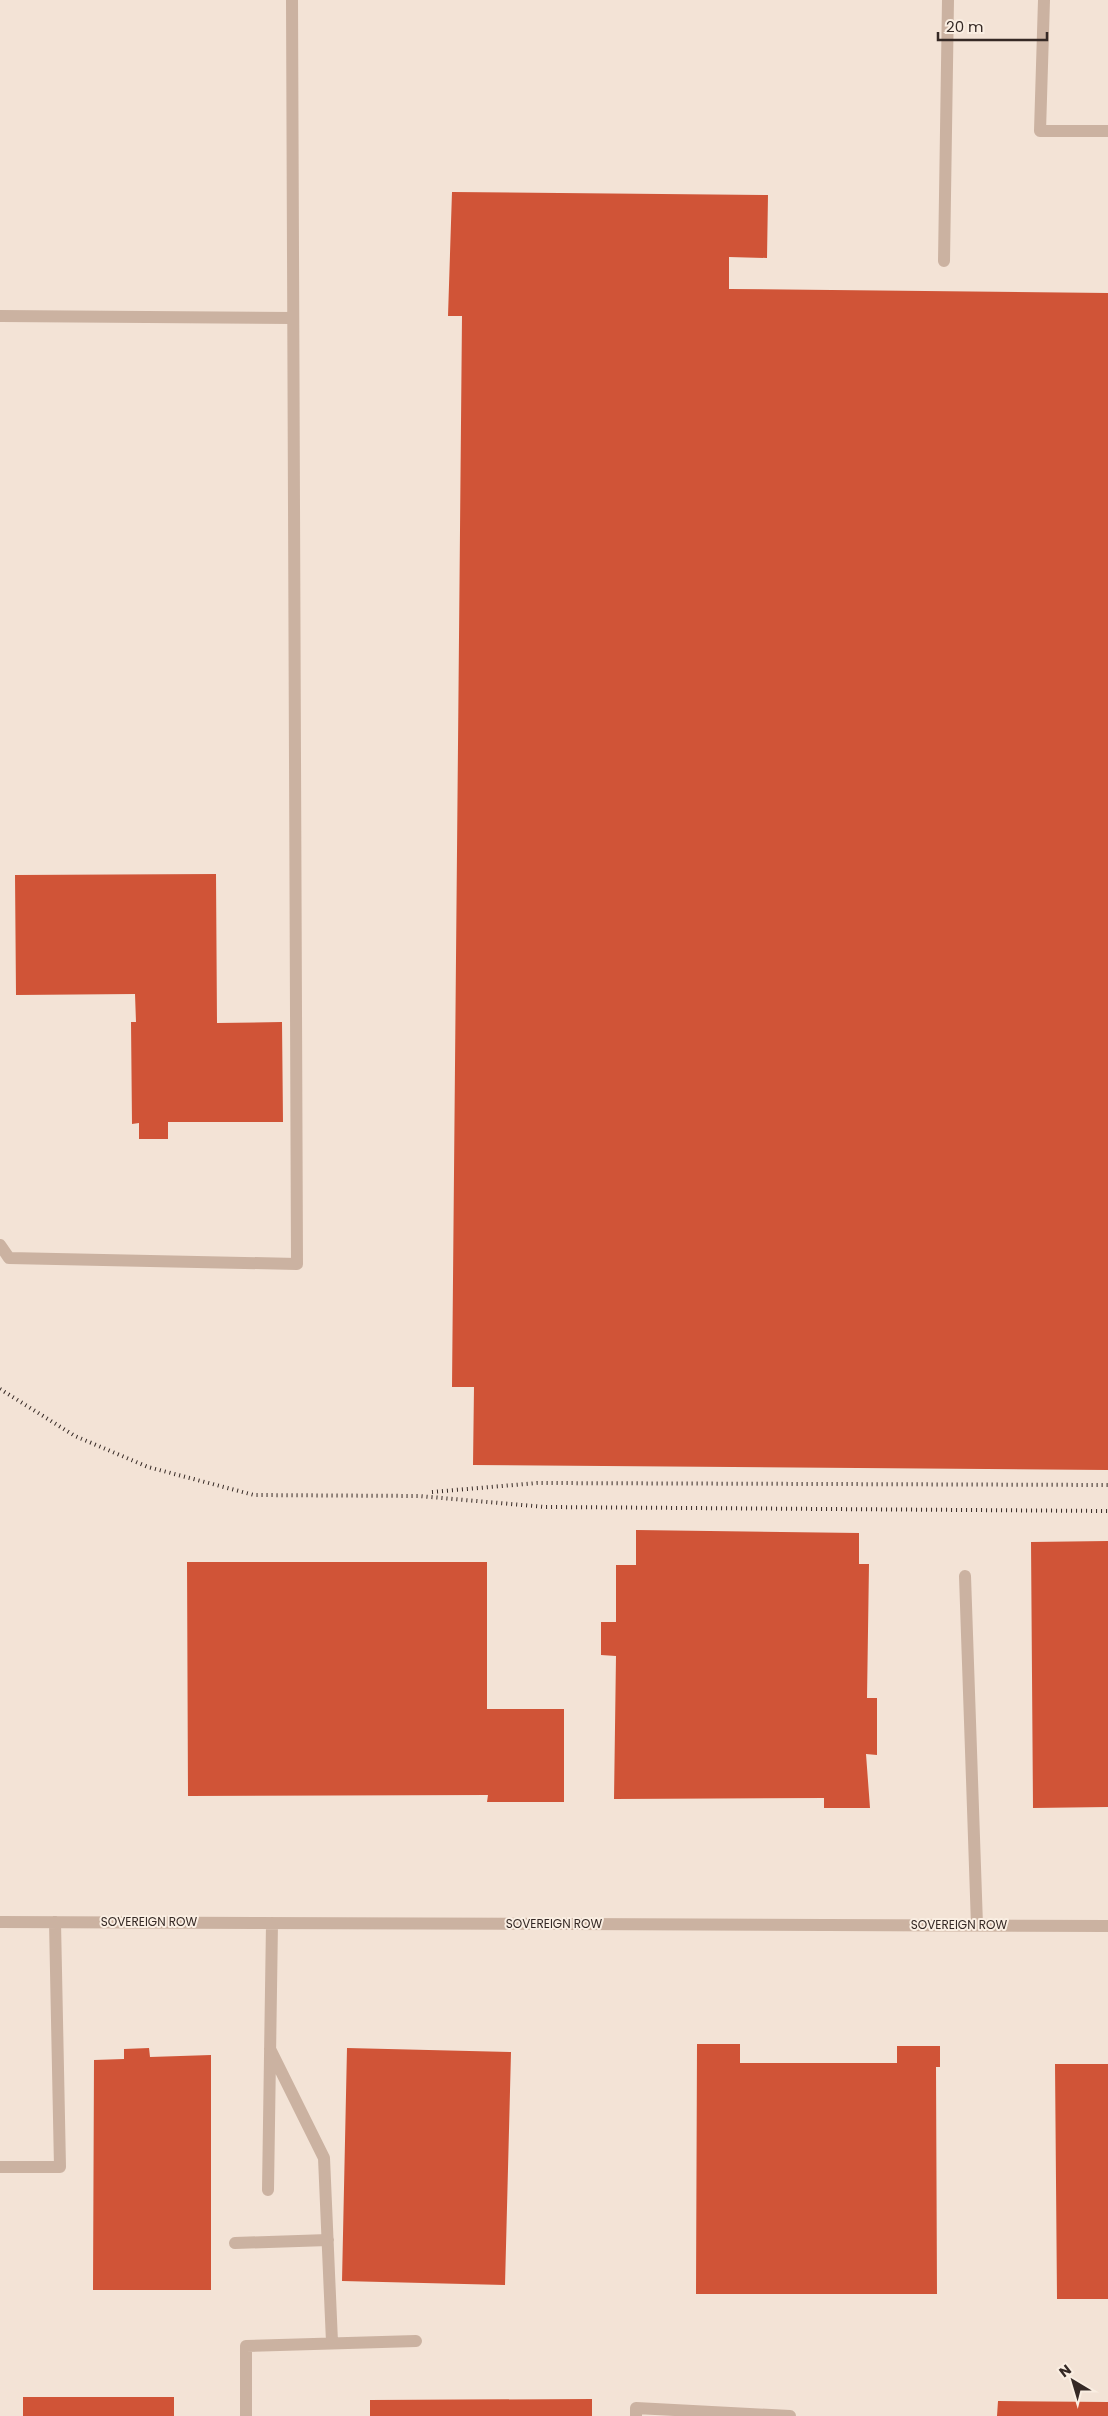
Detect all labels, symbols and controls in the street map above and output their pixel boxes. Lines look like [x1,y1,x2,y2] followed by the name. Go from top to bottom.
[938,10,1047,42] scale bar
[946,16,984,37] text: 20 m
[101,1913,198,1930] street label: SOVEREIGN ROW
[506,1915,603,1932] street label: SOVEREIGN ROW
[911,1916,1008,1933] street label: SOVEREIGN ROW
[1048,2356,1098,2406] north arrow
[1055,2360,1075,2382] text: N

